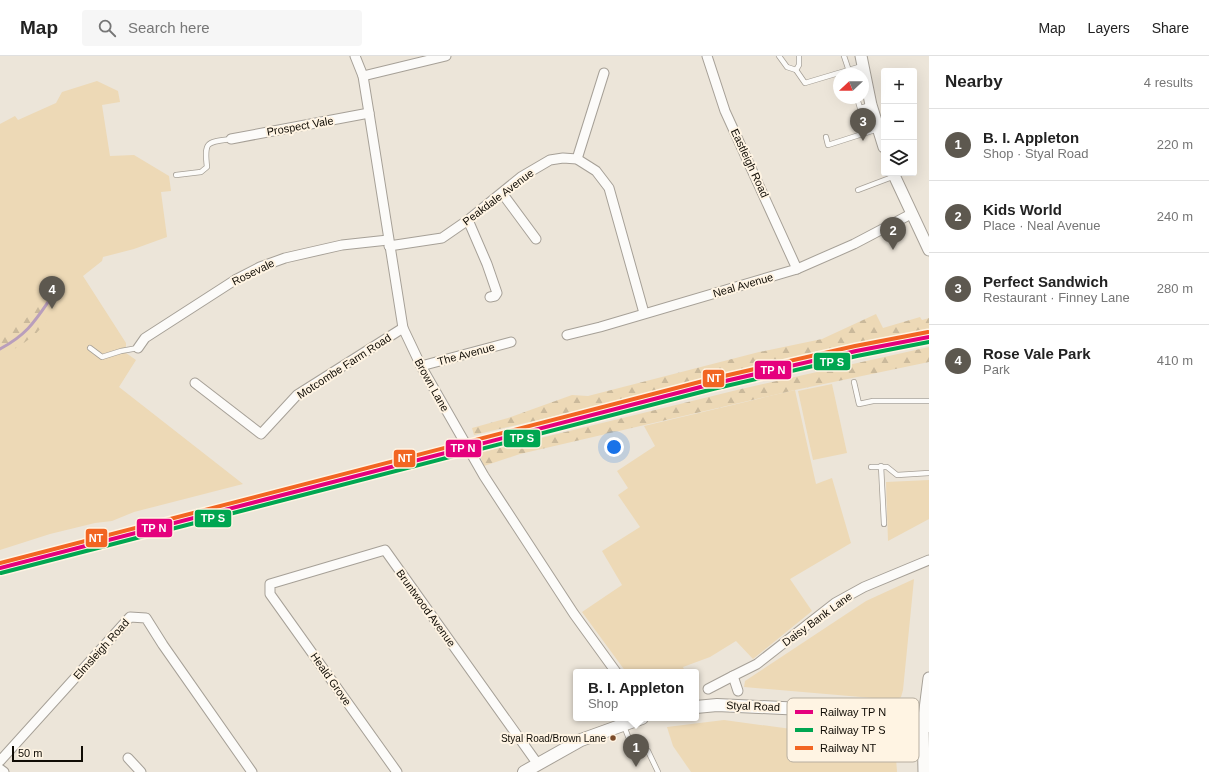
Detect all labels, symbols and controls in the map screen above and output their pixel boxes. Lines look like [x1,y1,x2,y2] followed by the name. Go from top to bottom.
[82,10,362,46] search box
[20,17,58,38] text: Map
[96,17,118,39] icon: search
[128,19,210,36] text: Search here
[1038,20,1066,36] text: Map
[1088,20,1130,36] text: Layers
[1152,20,1189,36] text: Share
[833,68,869,104] north arrow
[881,68,917,176] map controls
[881,68,917,104] button: +
[945,72,1003,91] text: Nearby
[1144,75,1193,90] text: 4 results
[881,104,917,140] button: −
[850,108,876,141] pin: 3
[266,114,334,138] street label: Prospect Vale
[729,127,771,199] street label: Eastleigh Road
[983,129,1079,146] text: B. I. Appleton
[954,137,962,152] text: 1
[1157,137,1193,152] text: 220 m
[881,140,917,176] button: layers
[983,146,1089,161] text: Shop · Styal Road
[460,166,536,228] street label: Peakdale Avenue
[983,201,1062,218] text: Kids World
[954,209,962,224] text: 2
[1157,209,1193,224] text: 240 m
[880,217,906,250] pin: 2
[983,218,1101,233] text: Place · Neal Avenue
[230,257,276,287] street label: Rosevale
[711,271,775,299] street label: Neal Avenue
[983,273,1108,290] text: Perfect Sandwich
[39,276,65,309] pin: 4
[954,281,962,296] text: 3
[1157,281,1193,296] text: 280 m
[983,290,1130,305] text: Restaurant · Finney Lane
[295,331,393,401] street label: Motcombe Farm Road
[436,341,496,367] street label: The Avenue
[983,345,1091,362] text: Rose Vale Park
[813,352,851,371] line badge: TP S
[954,353,962,368] text: 4
[1157,353,1193,368] text: 410 m
[413,356,451,414] street label: Brown Lane
[820,356,844,368] text: TP S
[754,360,792,380] line badge: TP N
[983,362,1010,377] text: Park
[761,364,785,376] text: TP N
[702,369,725,388] line badge: NT
[707,372,722,384] text: NT
[503,429,541,448] line badge: TP S
[510,432,534,444] text: TP S
[604,437,624,457] your location
[445,439,482,458] line badge: TP N
[451,442,475,454] text: TP N
[393,449,416,468] line badge: NT
[398,452,413,464] text: NT
[194,509,232,528] line badge: TP S
[201,512,225,524] text: TP S
[136,518,173,538] line badge: TP N
[142,522,166,534] text: TP N
[85,528,108,548] line badge: NT
[89,532,104,544] text: NT
[394,567,458,649] street label: Bruntwood Avenue
[780,590,854,648] street label: Daisy Bank Lane
[71,616,131,682] street label: Elmsleigh Road
[308,650,354,708] street label: Heald Grove
[573,669,699,721] popup
[588,679,684,696] text: B. I. Appleton
[588,696,618,711] text: Shop
[787,698,919,762] legend
[726,699,780,713] street label: Styal Road
[820,706,886,718] text: Railway TP N
[820,724,886,736] text: Railway TP S
[501,733,606,744] place label: Styal Road/Brown Lane
[608,733,618,743] marker: Styal Road/Brown Lane
[623,734,649,767] pin: 1
[820,742,877,754] text: Railway NT
[12,744,83,763] scale bar
[18,747,42,759] text: 50 m

